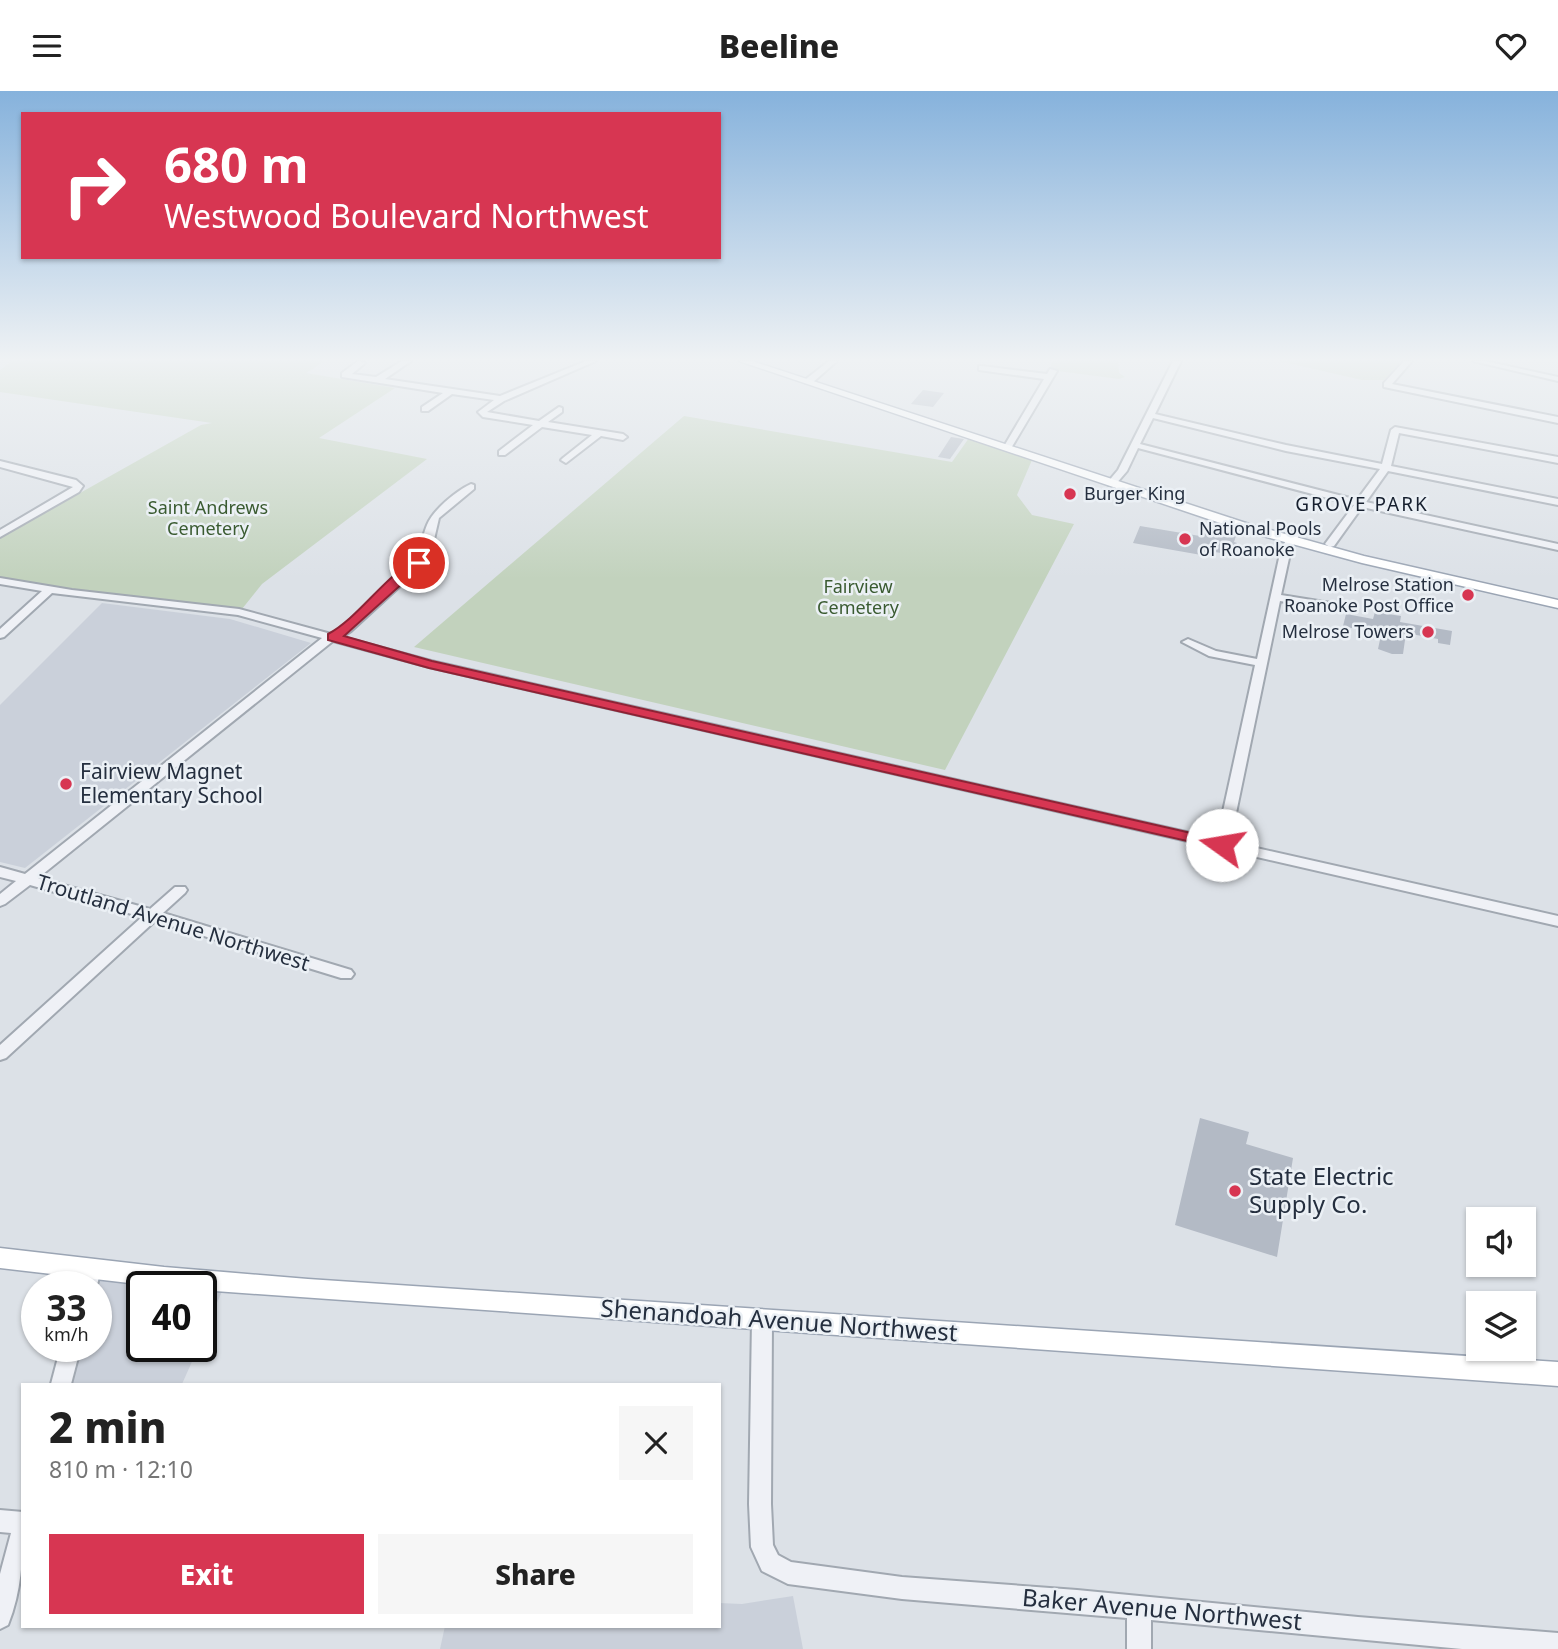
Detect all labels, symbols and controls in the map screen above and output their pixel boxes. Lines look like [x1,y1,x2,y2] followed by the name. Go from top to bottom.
[719,24,839,67] text: Beeline
[28,27,66,65] icon: menu
[1492,27,1530,65] icon: heart
[164,131,309,197] text: 680 m
[49,140,140,231] icon: right
[164,194,649,237] text: Westwood Boulevard Northwest
[1084,481,1185,505] place label: Burger King
[1062,486,1078,502] marker: Burger King
[1295,491,1429,517] district label: GROVE PARK
[148,495,268,540] park label: Saint Andrews Cemetery
[1199,516,1321,561] place label: National Pools of Roanoke
[1177,531,1193,547] marker: National Pools of Roanoke
[389,533,449,593] pin
[400,544,438,582] icon: arrive
[1284,572,1454,617] place label: Melrose Station Roanoke Post Office
[817,574,900,619] park label: Fairview Cemetery
[1460,587,1476,603] marker: Melrose Station Roanoke Post Office
[1282,619,1414,643] place label: Melrose Towers
[1420,624,1436,640] marker: Melrose Towers
[80,757,263,809] place label: Fairview Magnet Elementary School
[58,776,74,792] marker: Fairview Magnet Elementary School
[1185,808,1259,882] position arrow
[34,867,313,977] street label: Troutland Avenue Northwest
[1249,1159,1394,1220] place label: State Electric Supply Co.
[1227,1183,1243,1199] marker: State Electric Supply Co.
[1466,1207,1536,1361] map controls
[1466,1207,1536,1277] button: sound
[126,1271,217,1362] speed limit sign: 40
[46,1284,87,1331] text: 33
[600,1291,959,1348] street label: Shenandoah Avenue Northwest
[1466,1291,1536,1361] button: layers
[44,1322,89,1346] text: km/h
[49,1398,166,1455] text: 2 min
[619,1406,693,1480] button: close
[49,1453,193,1485] text: 810 m · 12:10
[49,1534,364,1614] button: Exit
[378,1534,693,1614] button: Share
[1021,1580,1304,1637] street label: Baker Avenue Northwest

